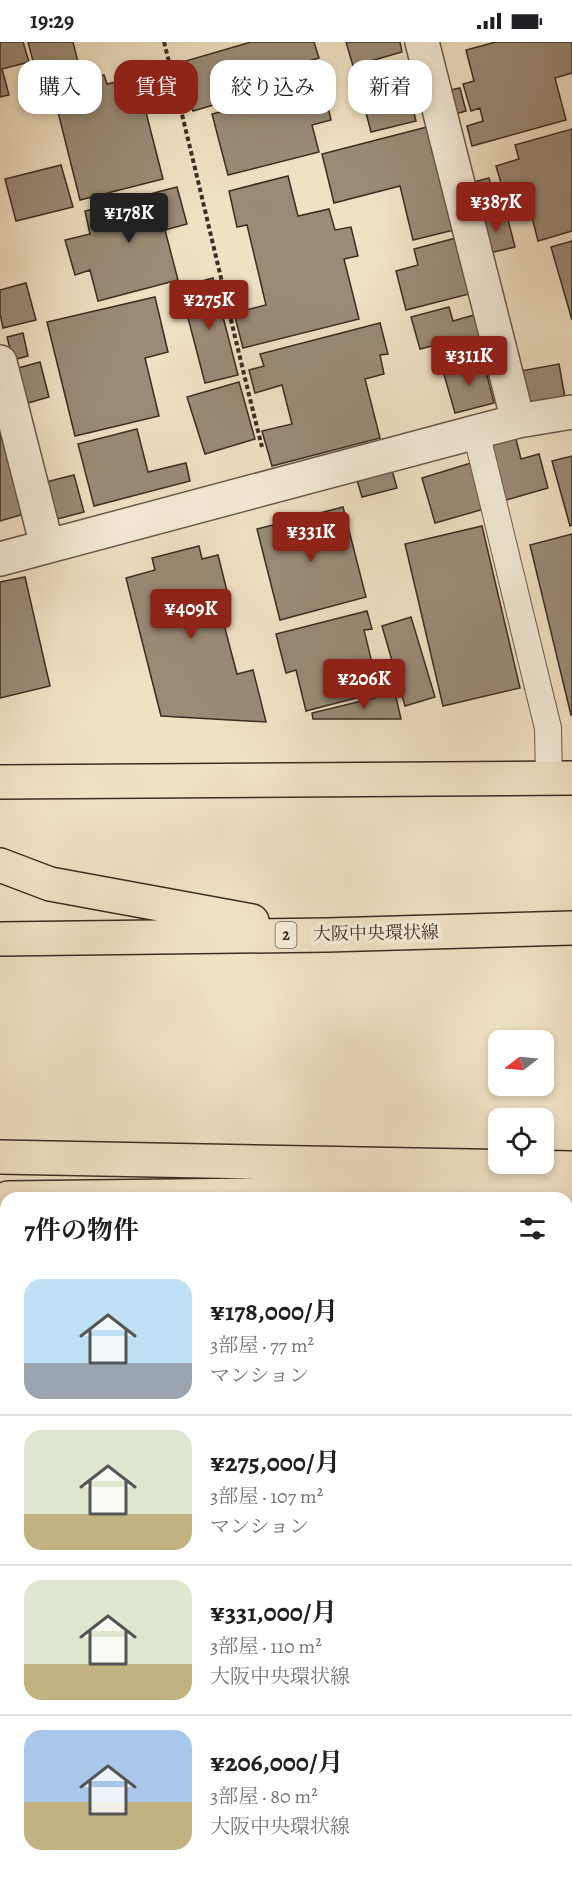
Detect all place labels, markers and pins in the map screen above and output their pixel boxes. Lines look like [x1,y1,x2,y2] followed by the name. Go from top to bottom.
[454,182,538,233] pin: ¥387K
[87,193,171,244] pin: ¥178K
[167,280,251,331] pin: ¥275K
[427,336,511,387] pin: ¥311K
[269,512,353,563] pin: ¥331K
[149,589,233,640] pin: ¥409K
[322,659,406,710] pin: ¥206K

